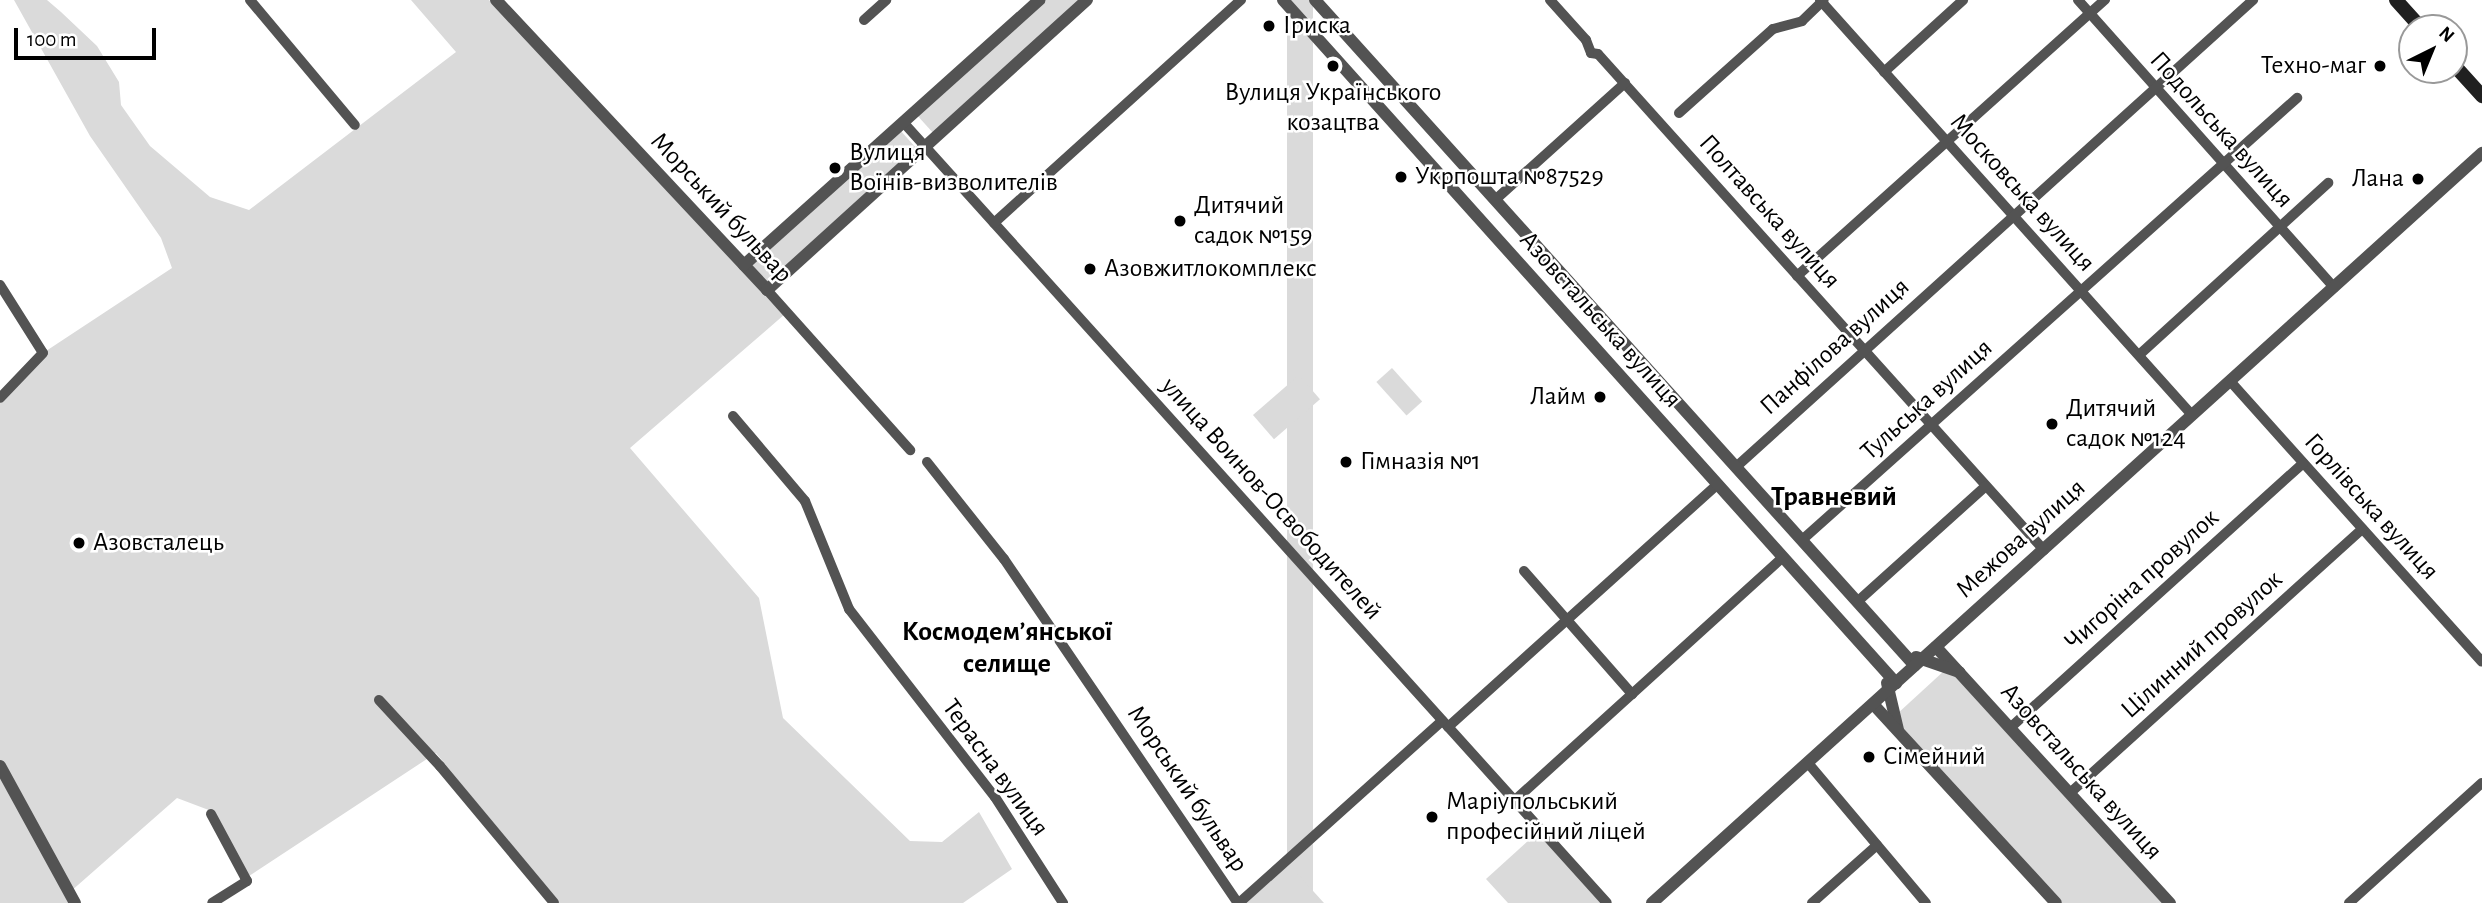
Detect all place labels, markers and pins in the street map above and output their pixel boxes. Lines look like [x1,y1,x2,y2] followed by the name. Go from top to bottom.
[1283,10,1351,42] place label: Іриска
[1261,18,1277,34] marker: Іриска
[2261,50,2366,82] place label: Техно-маг
[1325,58,1341,74] marker: Вулиця Українського козацтва
[2372,58,2388,74] marker: Техно-маг
[1225,77,1441,138] place label: Вулиця Українського козацтва
[849,137,1058,198] place label: Вулиця Воїнів-визволителів
[827,160,843,176] marker: Вулиця Воїнів-визволителів
[1415,161,1604,193] place label: Укрпошта №87529
[2352,163,2404,195] place label: Лана
[1393,169,1409,185] marker: Укрпошта №87529
[2410,171,2426,187] marker: Лана
[1194,190,1313,252] place label: Дитячий садок №159
[1172,213,1188,229] marker: Дитячий садок №159
[1104,253,1317,285] place label: Азовжитлокомплекс
[1082,261,1098,277] marker: Азовжитлокомплекс
[1530,381,1586,413] place label: Лайм
[1592,389,1608,405] marker: Лайм
[2066,393,2186,454] place label: Дитячий садок №124
[2044,416,2060,432] marker: Дитячий садок №124
[1360,446,1481,478] place label: Гімназія №1
[1338,454,1354,470] marker: Гімназія №1
[93,527,224,559] place label: Азовсталець
[71,535,87,551] marker: Азовсталець
[1883,741,1986,773] place label: Сімейний
[1861,749,1877,765] marker: Сімейний
[1446,786,1646,848] place label: Маріупольський професійний ліцей
[1424,809,1440,825] marker: Маріупольський професійний ліцей

